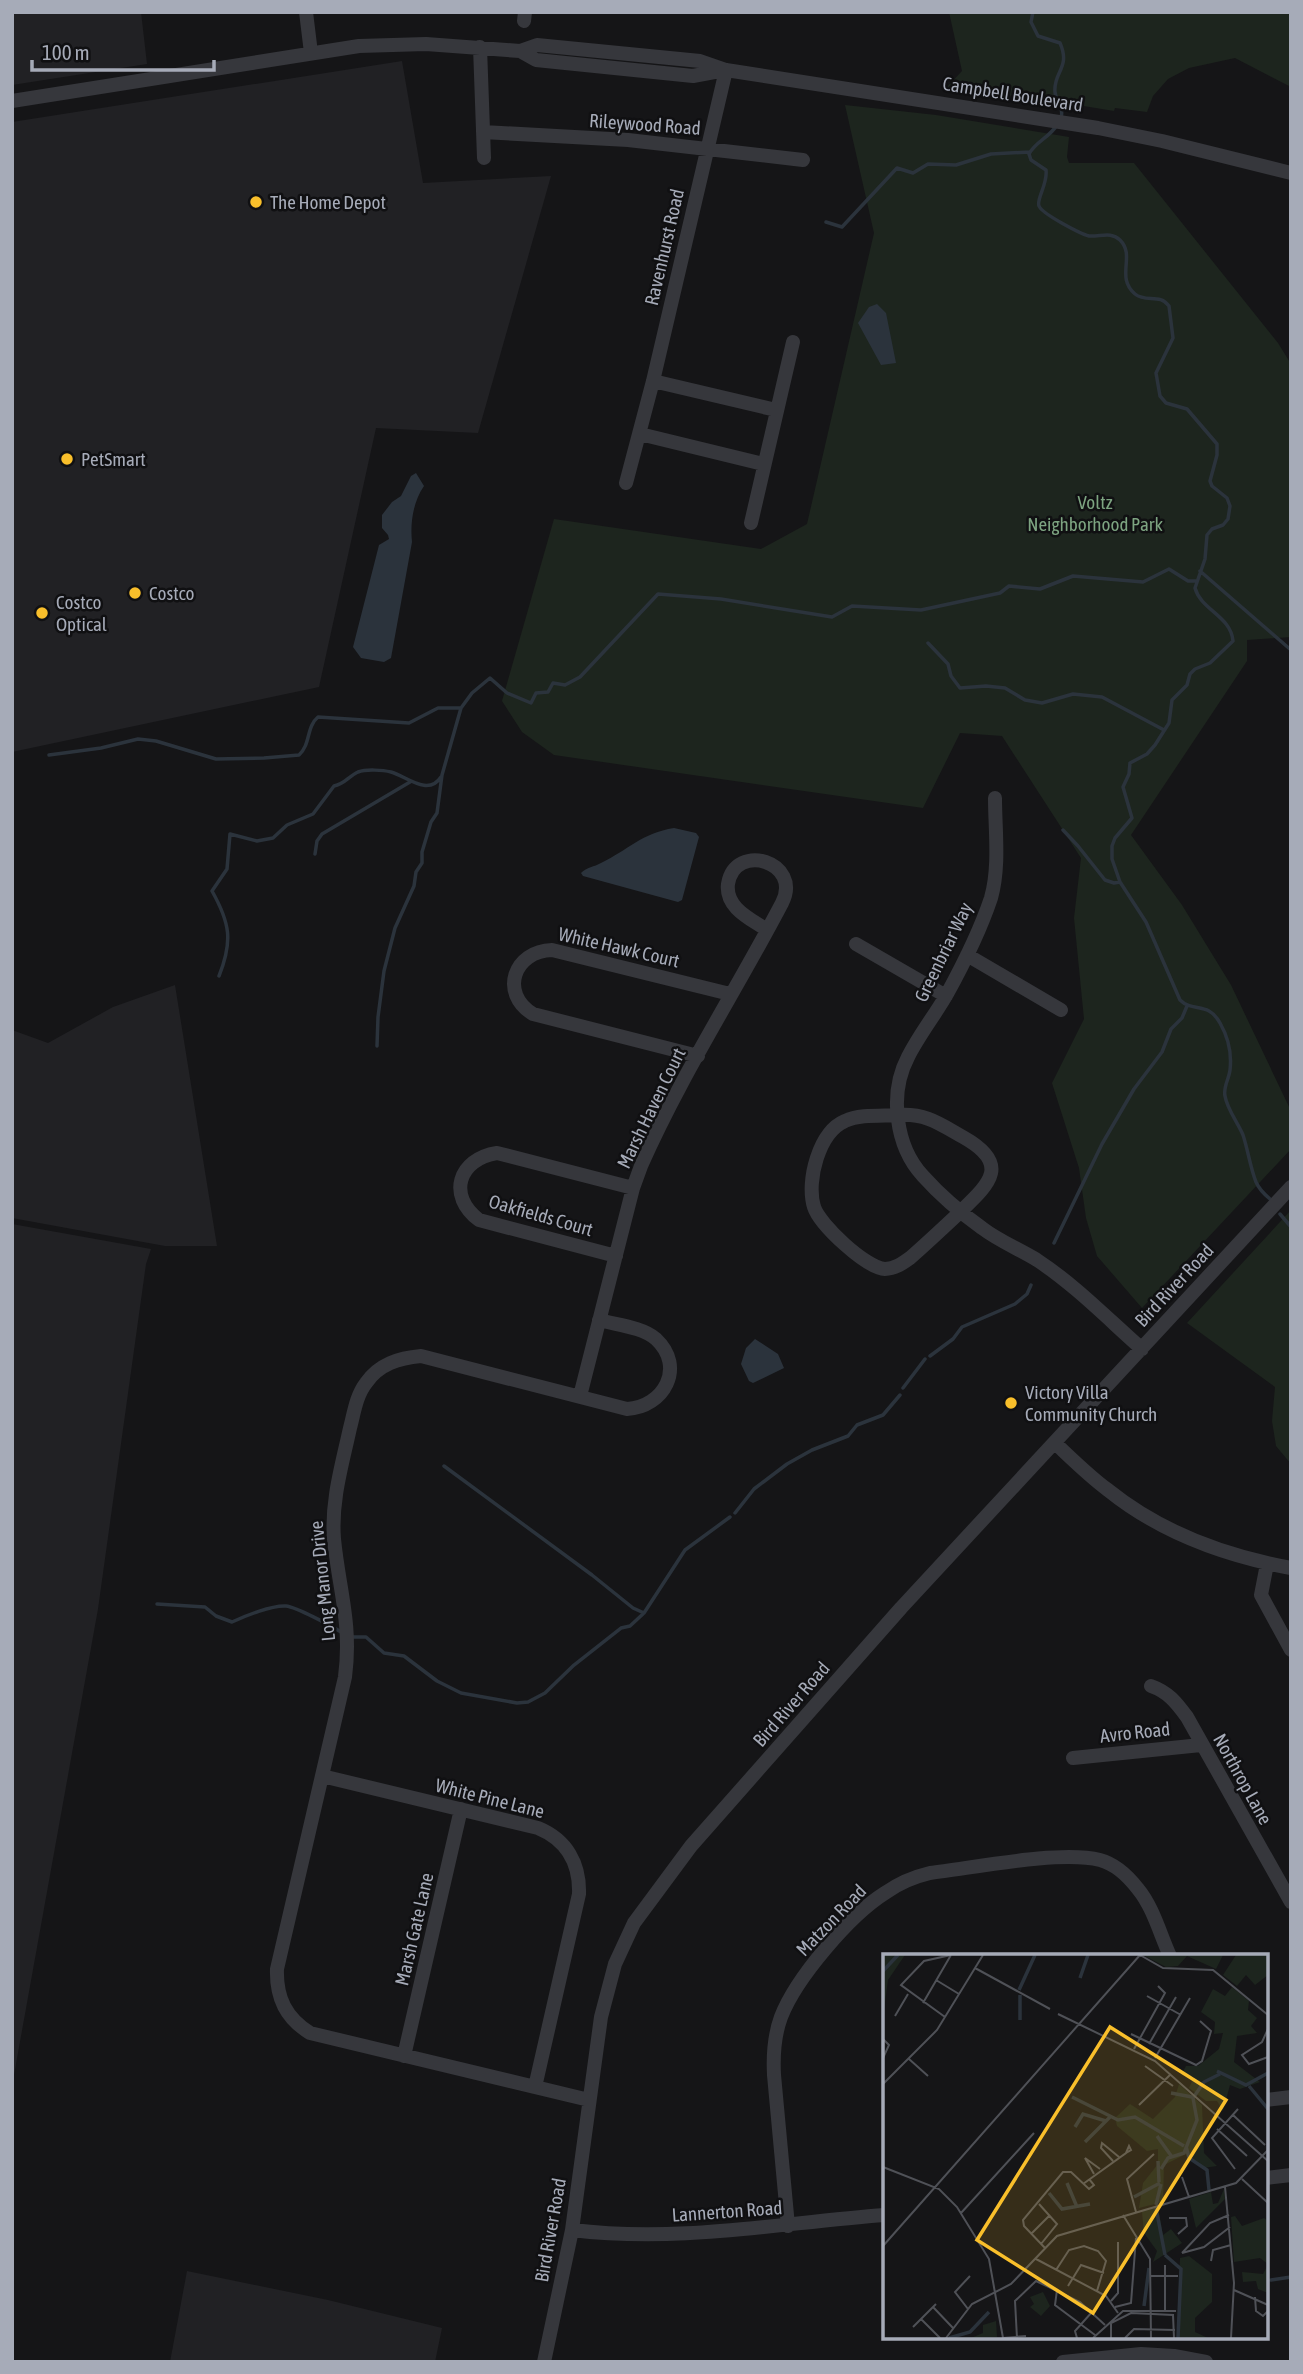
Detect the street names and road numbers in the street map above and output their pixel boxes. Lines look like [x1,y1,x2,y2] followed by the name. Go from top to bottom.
[941,72,1085,116] street label: Campbell Boulevard
[588,109,702,139] street label: Rileywood Road
[640,187,688,307] street label: Ravenhurst Road
[909,899,977,1005] street label: Greenbriar Way
[556,922,682,972] street label: White Hawk Court
[612,1044,690,1172] street label: Marsh Haven Court
[486,1190,596,1240] street label: Oakfields Court
[1130,1239,1218,1331] street label: Bird River Road
[305,1520,339,1642] street label: Long Manor Drive
[748,1657,834,1751] street label: Bird River Road
[1099,1717,1171,1747] street label: Avro Road
[1209,1730,1277,1828] street label: Northrop Lane
[433,1774,547,1822] street label: White Pine Lane
[390,1870,438,1988] street label: Marsh Gate Lane
[792,1880,870,1960] street label: Matzon Road
[530,2176,570,2284] street label: Bird River Road
[671,2196,783,2226] street label: Lannerton Road

